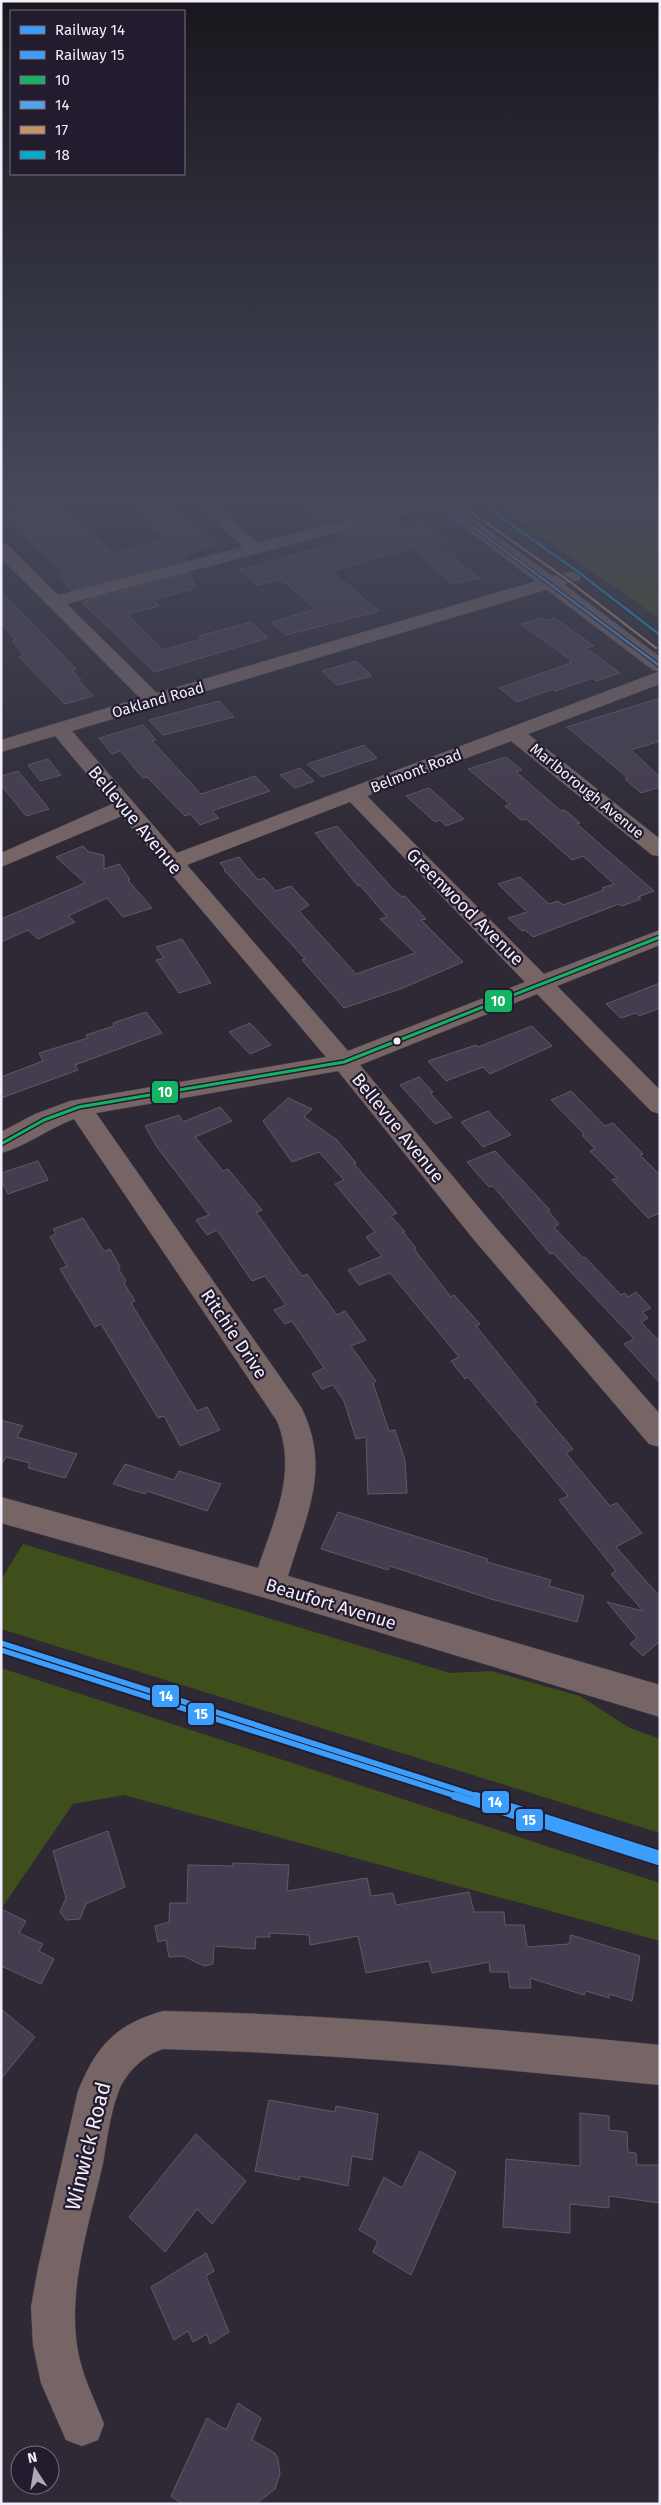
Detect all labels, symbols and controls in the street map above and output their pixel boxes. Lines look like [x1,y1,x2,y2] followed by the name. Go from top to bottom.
[10,10,185,175] legend
[55,21,125,39] text: Railway 14
[55,46,125,64] text: Railway 15
[55,71,70,89] text: 10
[55,96,69,114] text: 14
[55,121,68,139] text: 17
[55,146,70,164] text: 18
[110,678,206,722] street label: Oakland Road
[527,740,647,842] street label: Marlborough Avenue
[368,745,464,797] street label: Belmont Road
[83,761,187,879] street label: Bellevue Avenue
[402,844,528,970] street label: Greenwood Avenue
[484,989,513,1013] line badge: 10
[491,993,505,1010] text: 10
[392,1036,402,1046] unlabelled marker
[347,1069,449,1187] street label: Bellevue Avenue
[151,1080,179,1104] line badge: 10
[158,1084,172,1101] text: 10
[196,1285,272,1383] street label: Ritchie Drive
[263,1574,399,1634] street label: Beaufort Avenue
[151,1684,180,1708] line badge: 14
[159,1688,173,1705] text: 14
[187,1702,215,1726] line badge: 15
[194,1706,208,1723] text: 15
[481,1790,510,1814] line badge: 14
[488,1794,502,1811] text: 14
[515,1808,544,1832] line badge: 15
[522,1812,536,1829] text: 15
[59,2079,117,2213] street label: Winwick Road
[10,2445,60,2495] north arrow
[26,2448,39,2467] text: N

